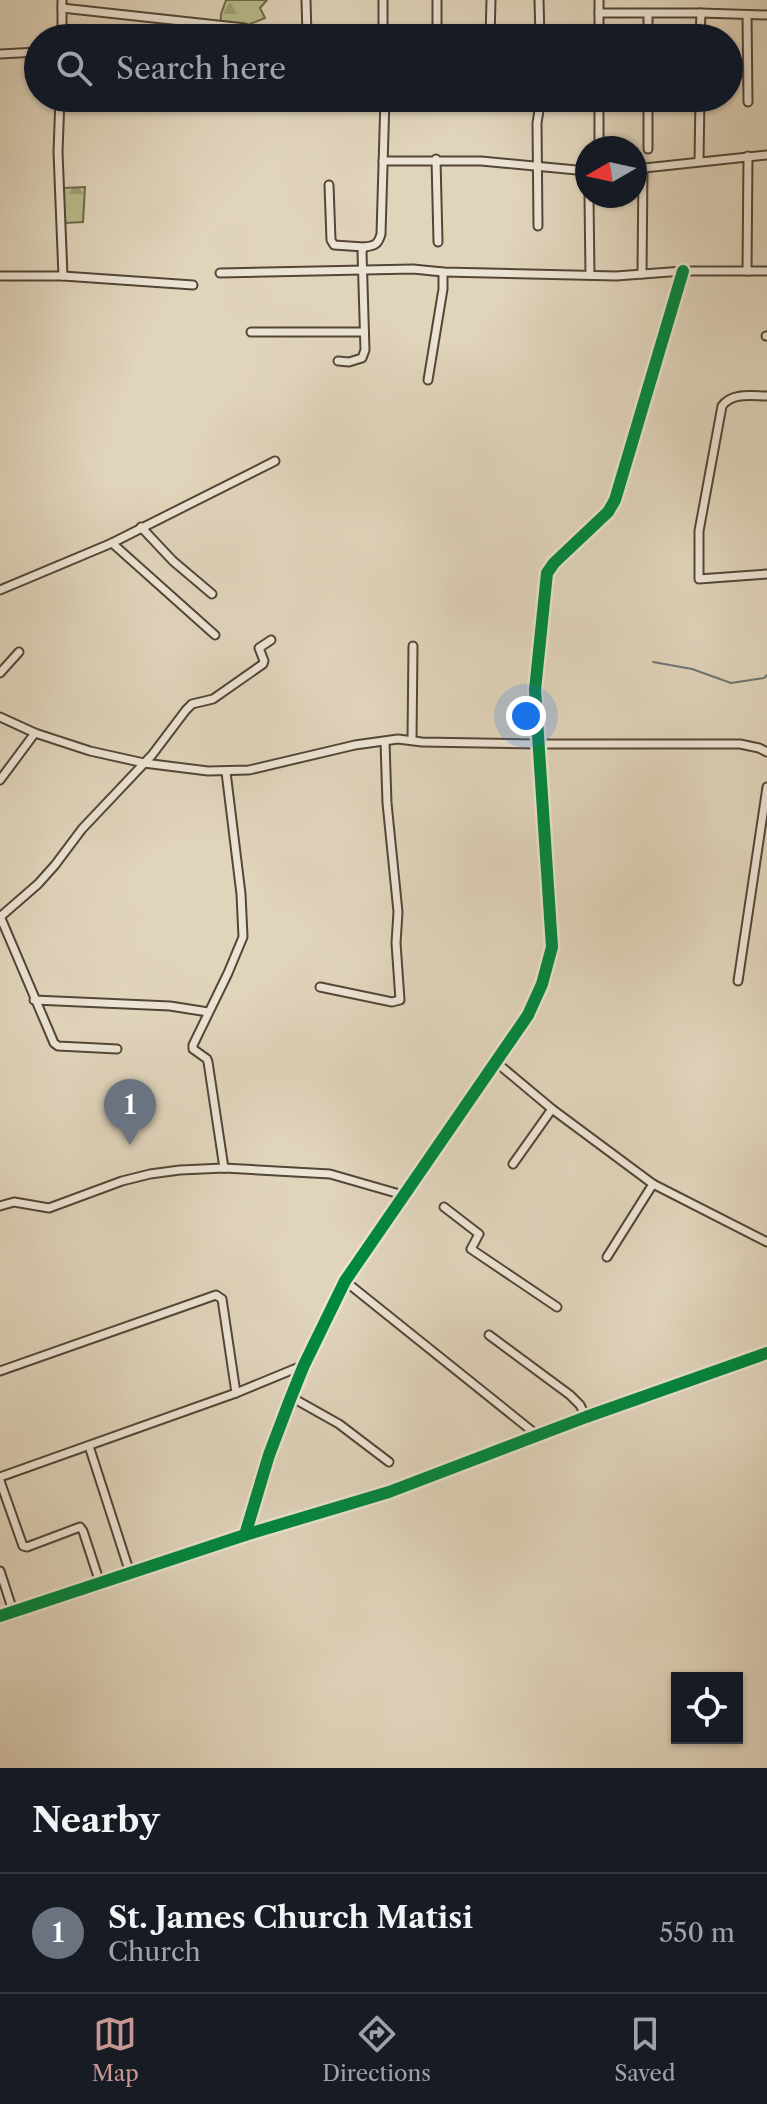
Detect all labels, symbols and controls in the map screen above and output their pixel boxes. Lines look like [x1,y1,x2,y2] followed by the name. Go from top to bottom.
[24,24,743,112] search box
[52,46,96,90] icon: search
[116,50,286,87] text: Search here
[575,136,647,208] north arrow
[506,696,546,736] your location
[104,1079,156,1145] pin: 1
[671,1672,743,1744] map controls
[671,1672,743,1744] button: locate
[32,1799,160,1841] text: Nearby
[108,1899,473,1936] text: St. James Church Matisi
[52,1917,64,1949] text: 1
[659,1917,735,1949] text: 550 m
[108,1936,201,1968] text: Church
[92,2012,139,2087] tab: Map
[322,2012,431,2087] tab: Directions
[614,2012,675,2087] tab: Saved

